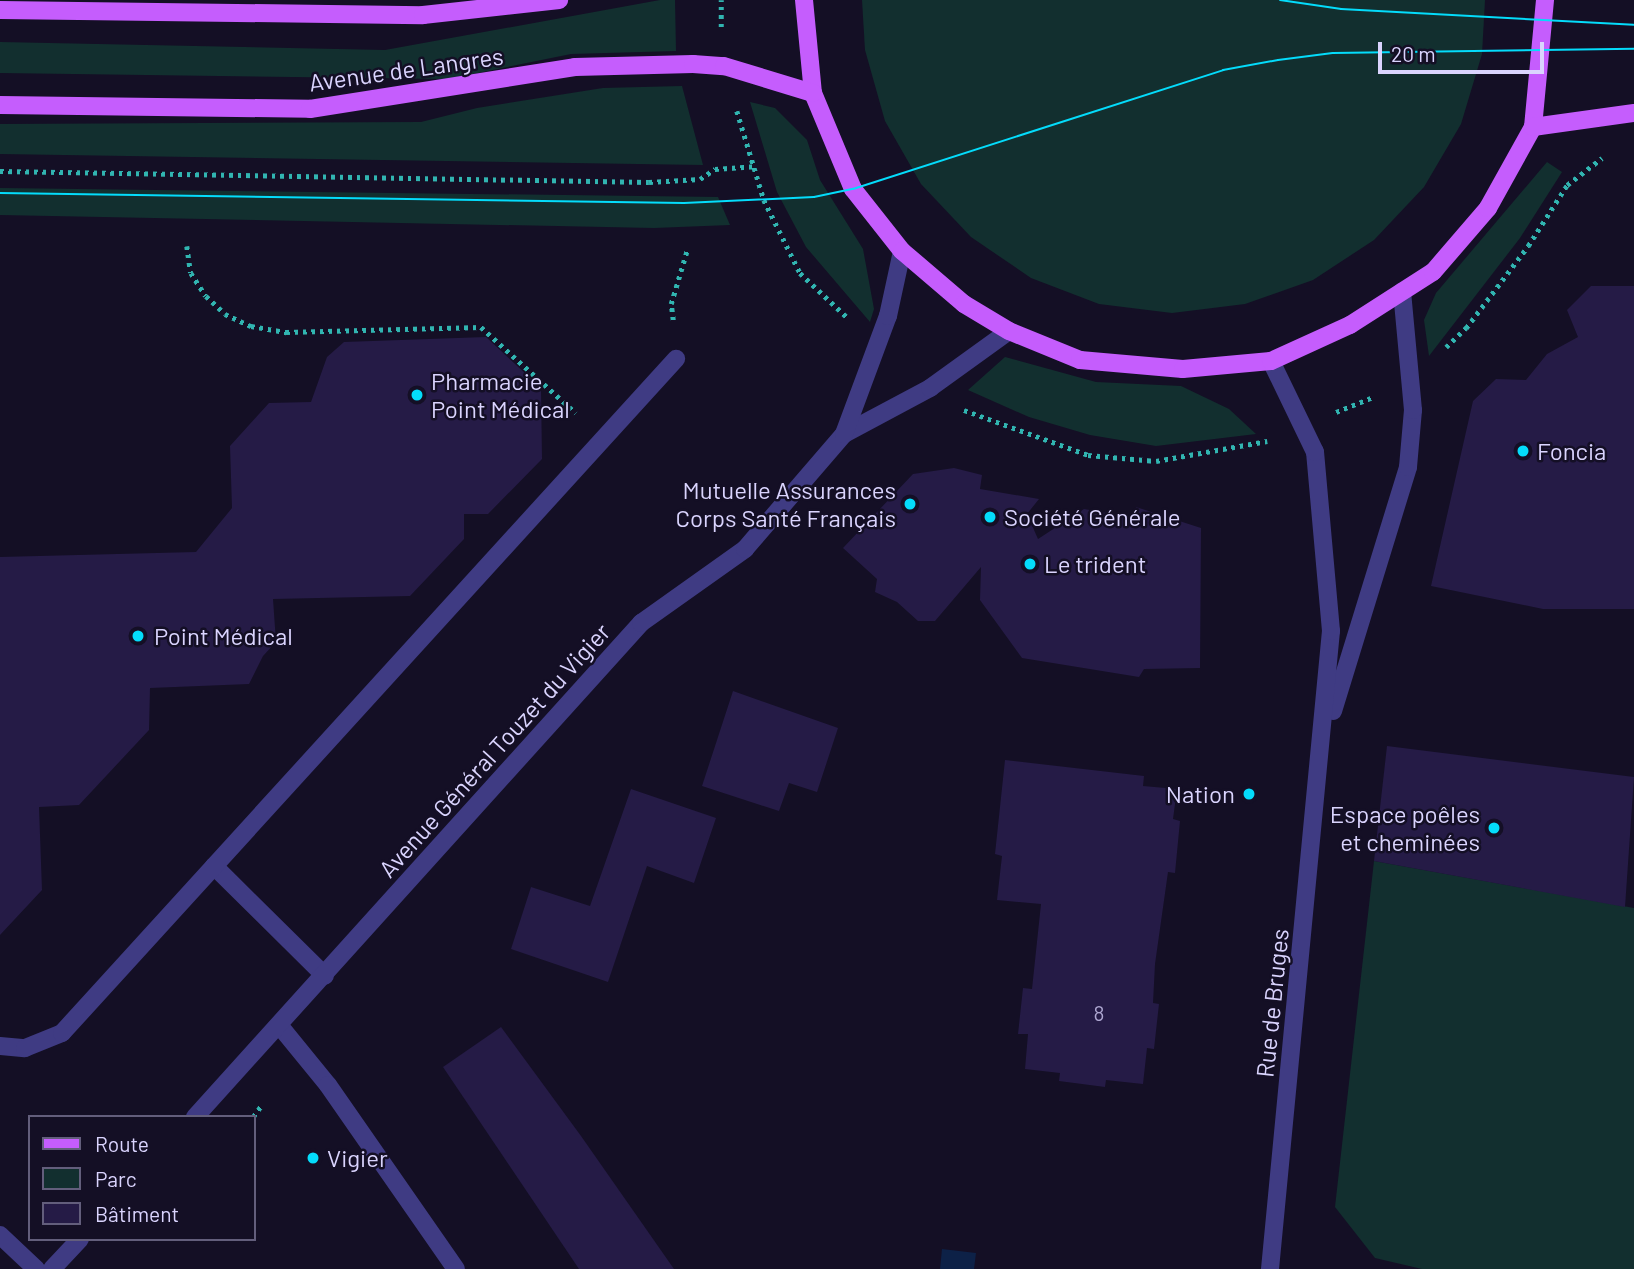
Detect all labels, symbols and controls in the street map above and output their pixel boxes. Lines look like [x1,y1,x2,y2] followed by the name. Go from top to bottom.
[1382,28,1548,72] scale bar
[307,41,505,97] street label: Avenue de Langres
[1391,41,1436,66] text: 20 m
[431,367,570,423] place label: Pharmacie Point Médical
[409,387,425,403] marker: Pharmacie Point Médical
[1537,437,1606,465] place label: Foncia
[1515,443,1531,459] marker: Foncia
[675,476,896,532] place label: Mutuelle Assurances Corps Santé Français
[902,496,918,512] marker: Mutuelle Assurances Corps Santé Français
[1004,503,1181,531] place label: Société Générale
[982,509,998,525] marker: Société Générale
[1044,550,1146,578] place label: Le trident
[1022,556,1038,572] marker: Le trident
[372,617,616,883] street label: Avenue Général Touzet du Vigier
[154,622,293,650] place label: Point Médical
[128,626,148,646] marker: Point Médical
[1166,780,1235,808] place label: Nation
[1241,786,1257,802] marker: Nation
[1330,800,1480,856] place label: Espace poêles et cheminées
[1486,820,1502,836] marker: Espace poêles et cheminées
[1250,927,1294,1079] street label: Rue de Bruges
[1094,1000,1104,1026] house number: 8
[28,1115,256,1241] legend
[95,1131,149,1156] text: Route
[327,1144,388,1172] place label: Vigier
[305,1150,321,1166] marker: Vigier
[95,1166,137,1191] text: Parc
[95,1201,179,1226] text: Bâtiment

